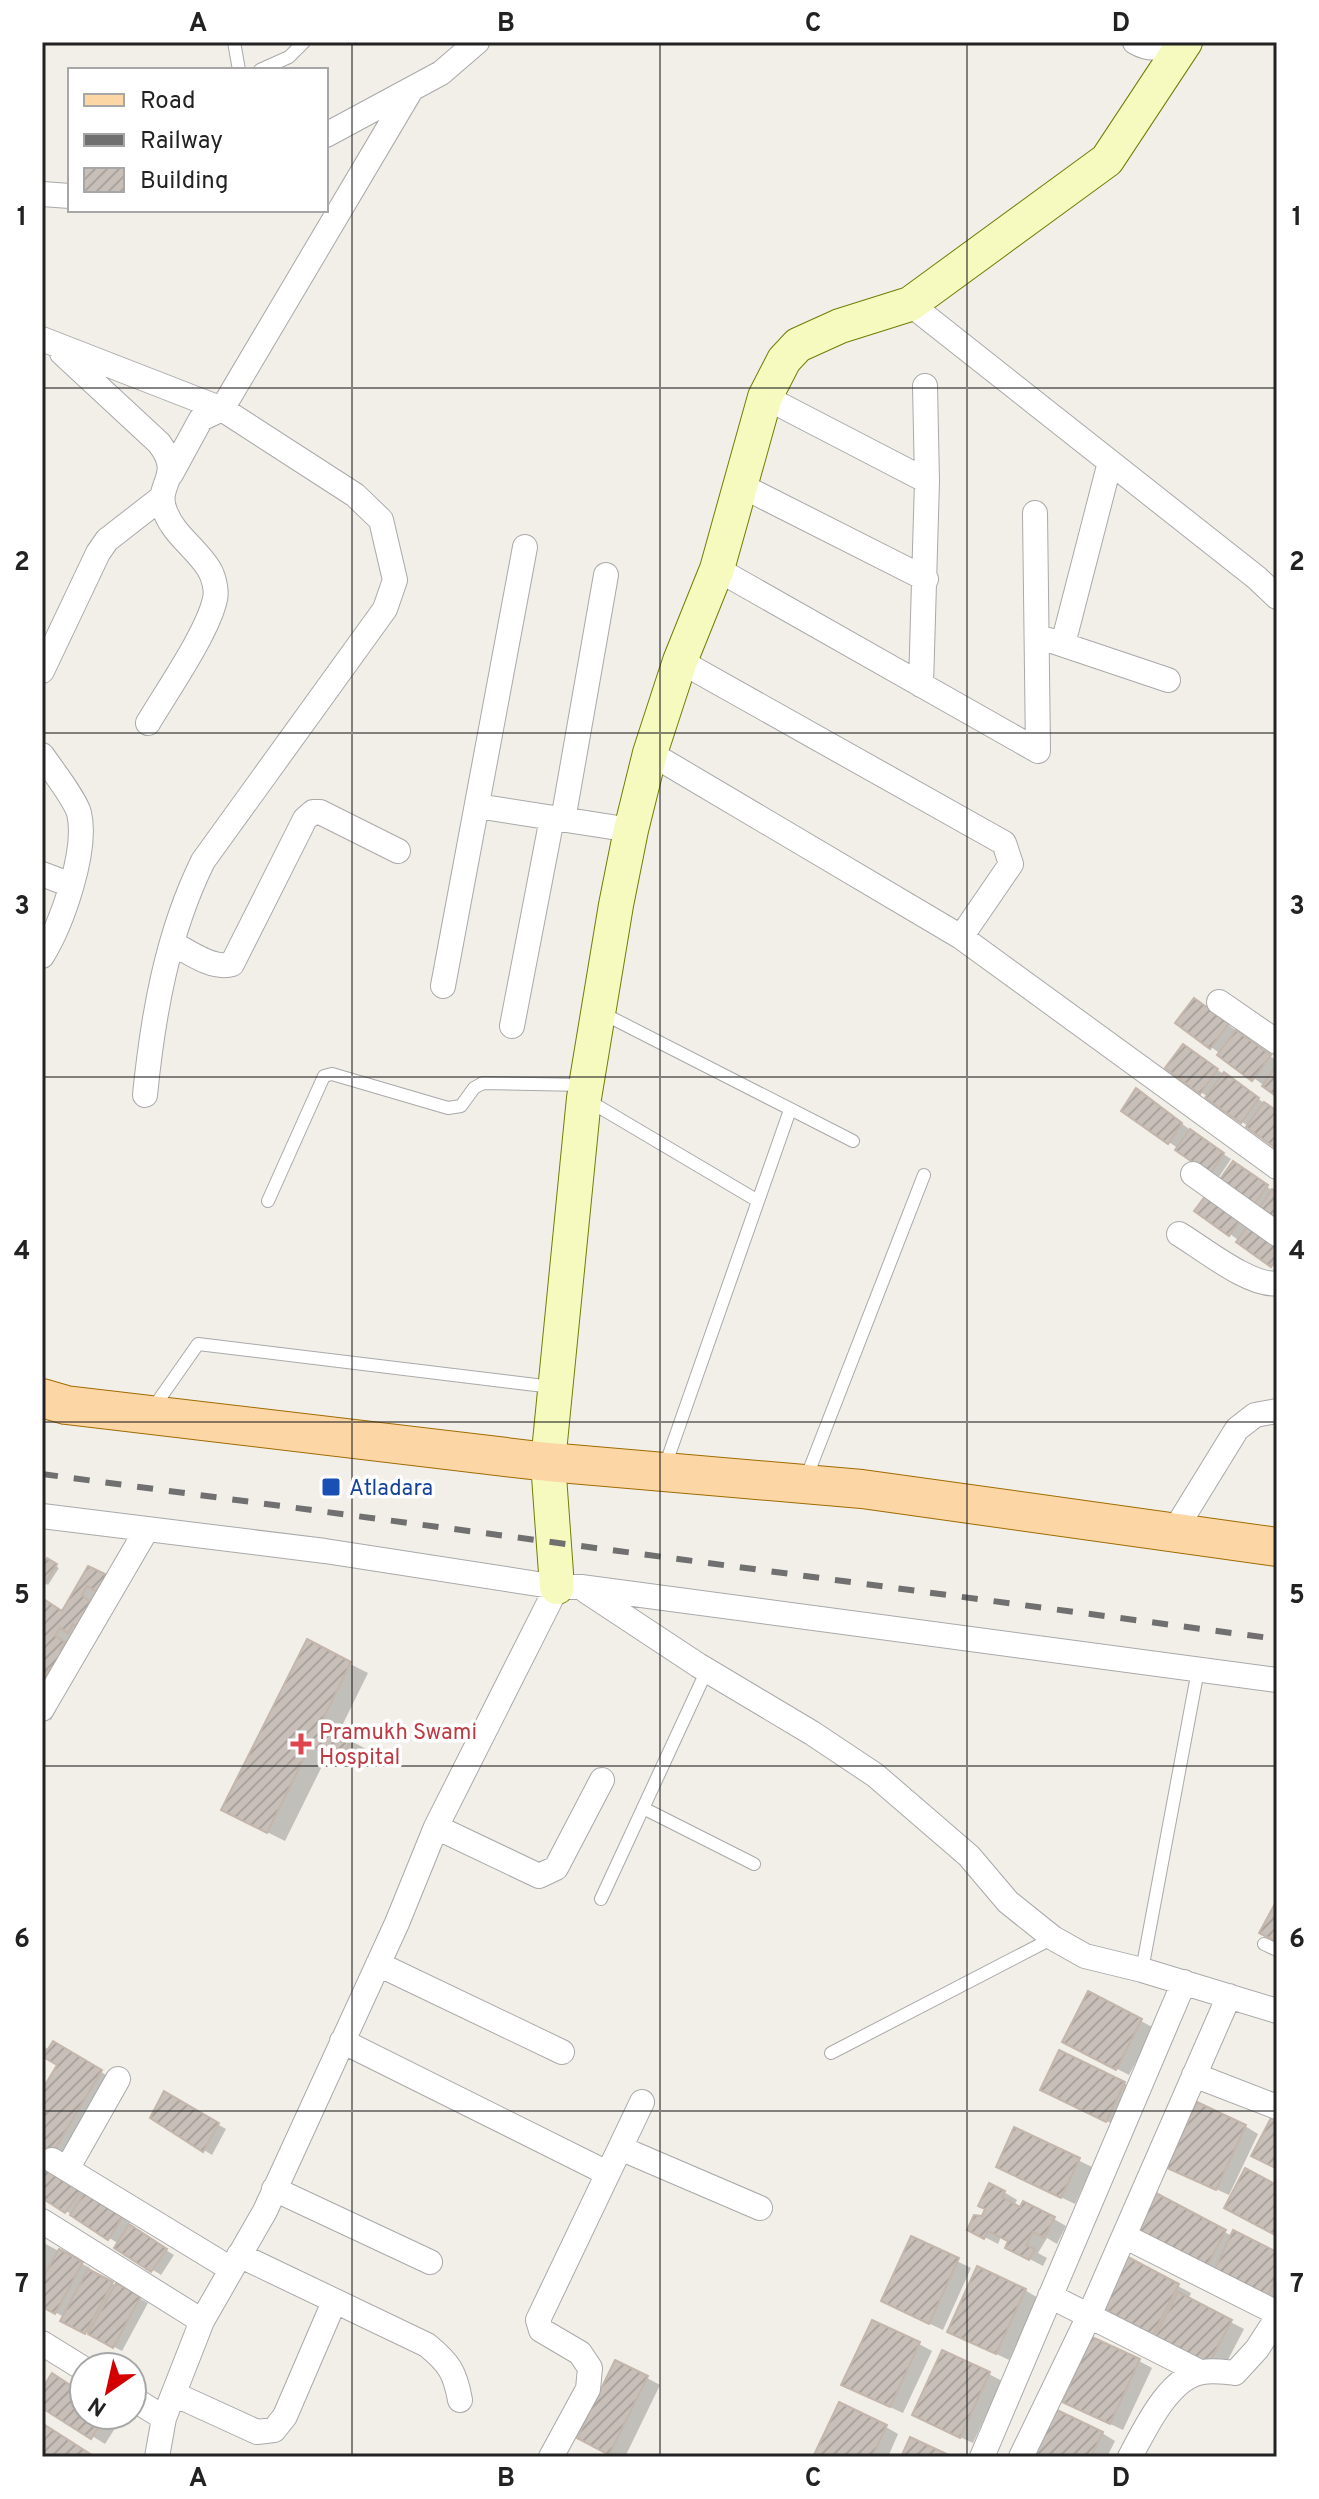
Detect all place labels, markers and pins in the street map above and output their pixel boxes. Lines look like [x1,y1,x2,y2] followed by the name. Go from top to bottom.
[320,1476,342,1498] marker: Atladara
[349,1476,433,1503] place label: Atladara
[319,1720,477,1772] place label: Pramukh Swami Hospital
[290,1733,312,1755] marker: Pramukh Swami Hospital

